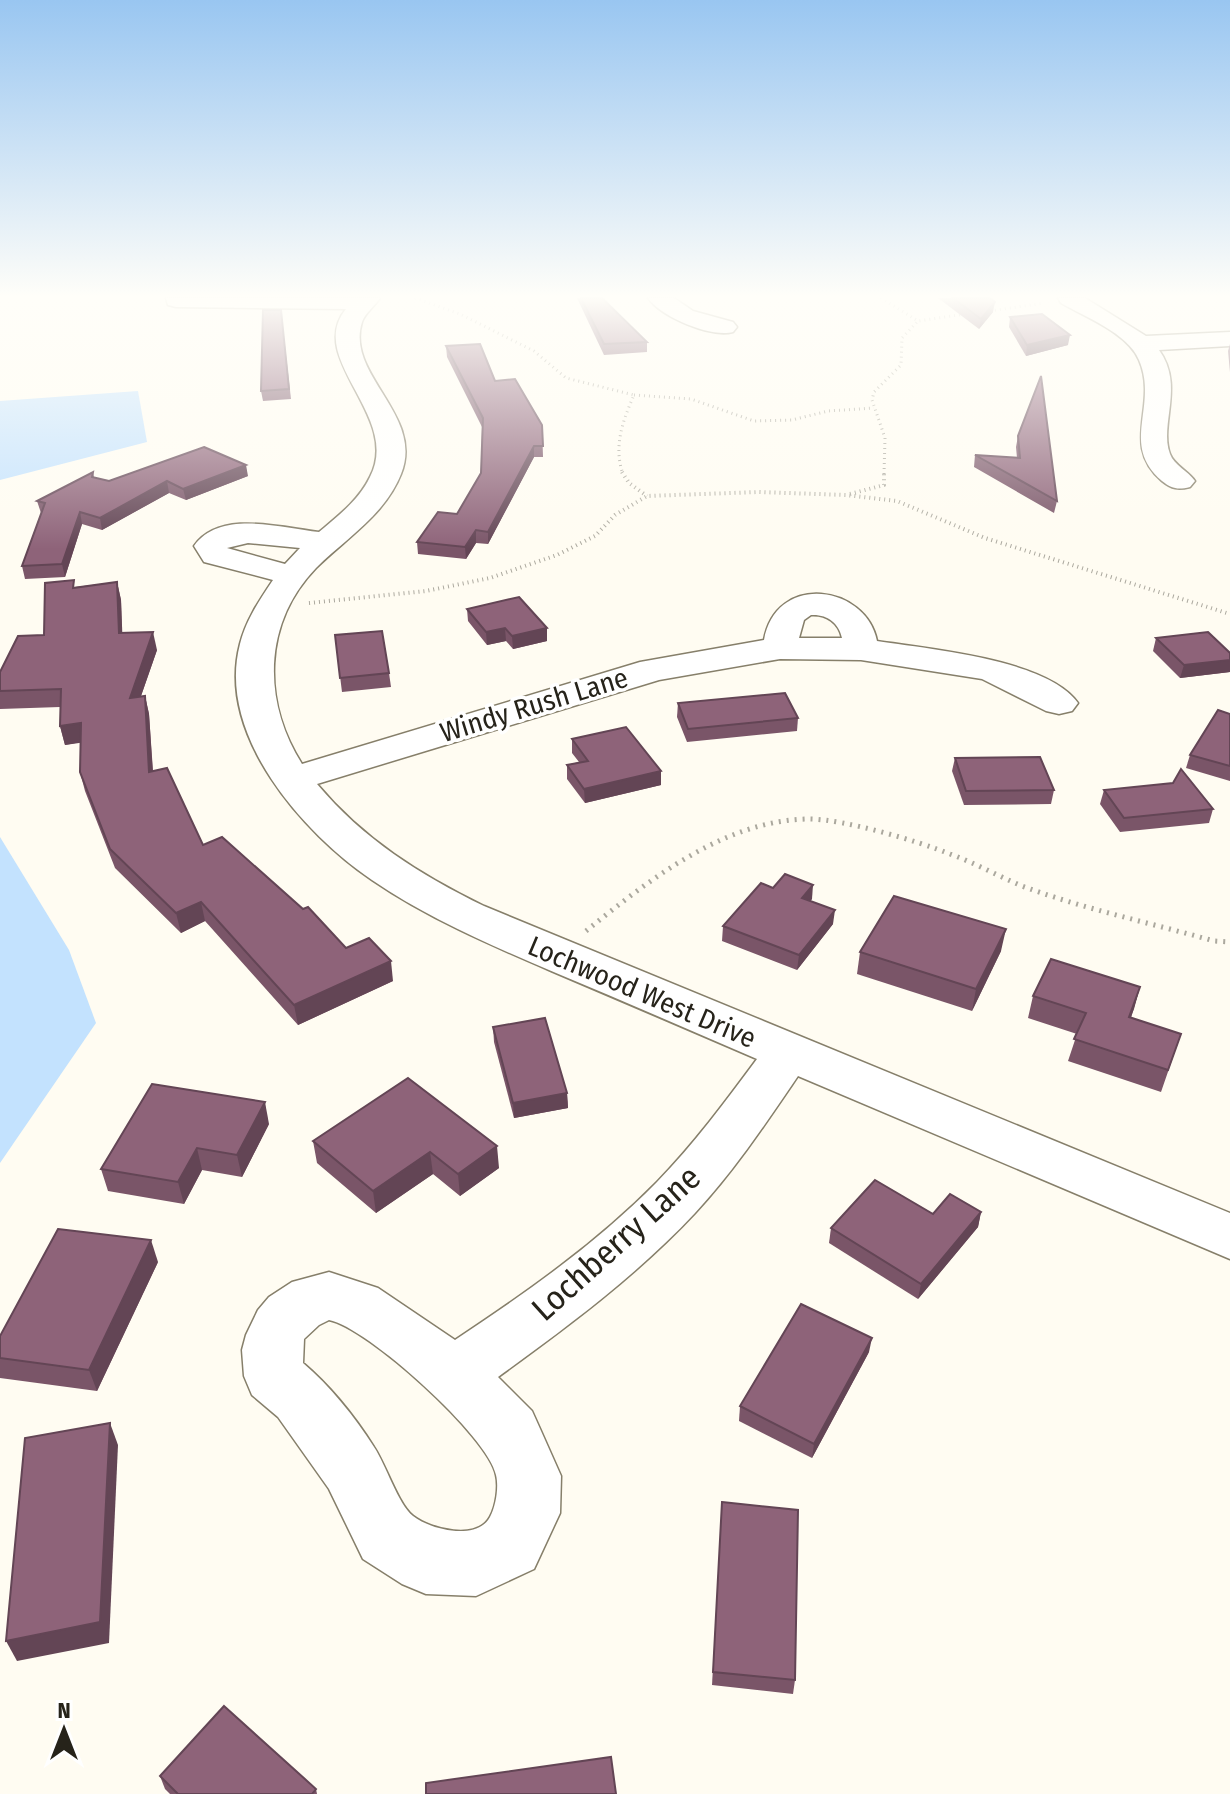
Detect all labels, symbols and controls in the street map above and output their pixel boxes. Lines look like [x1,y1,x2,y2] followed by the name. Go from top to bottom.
[436,661,632,749] street label: Windy Rush Lane
[523,929,761,1055] street label: Lochwood West Drive
[523,1157,709,1329] street label: Lochberry Lane
[24,1690,104,1770] north arrow
[57,1697,71,1724] text: N

